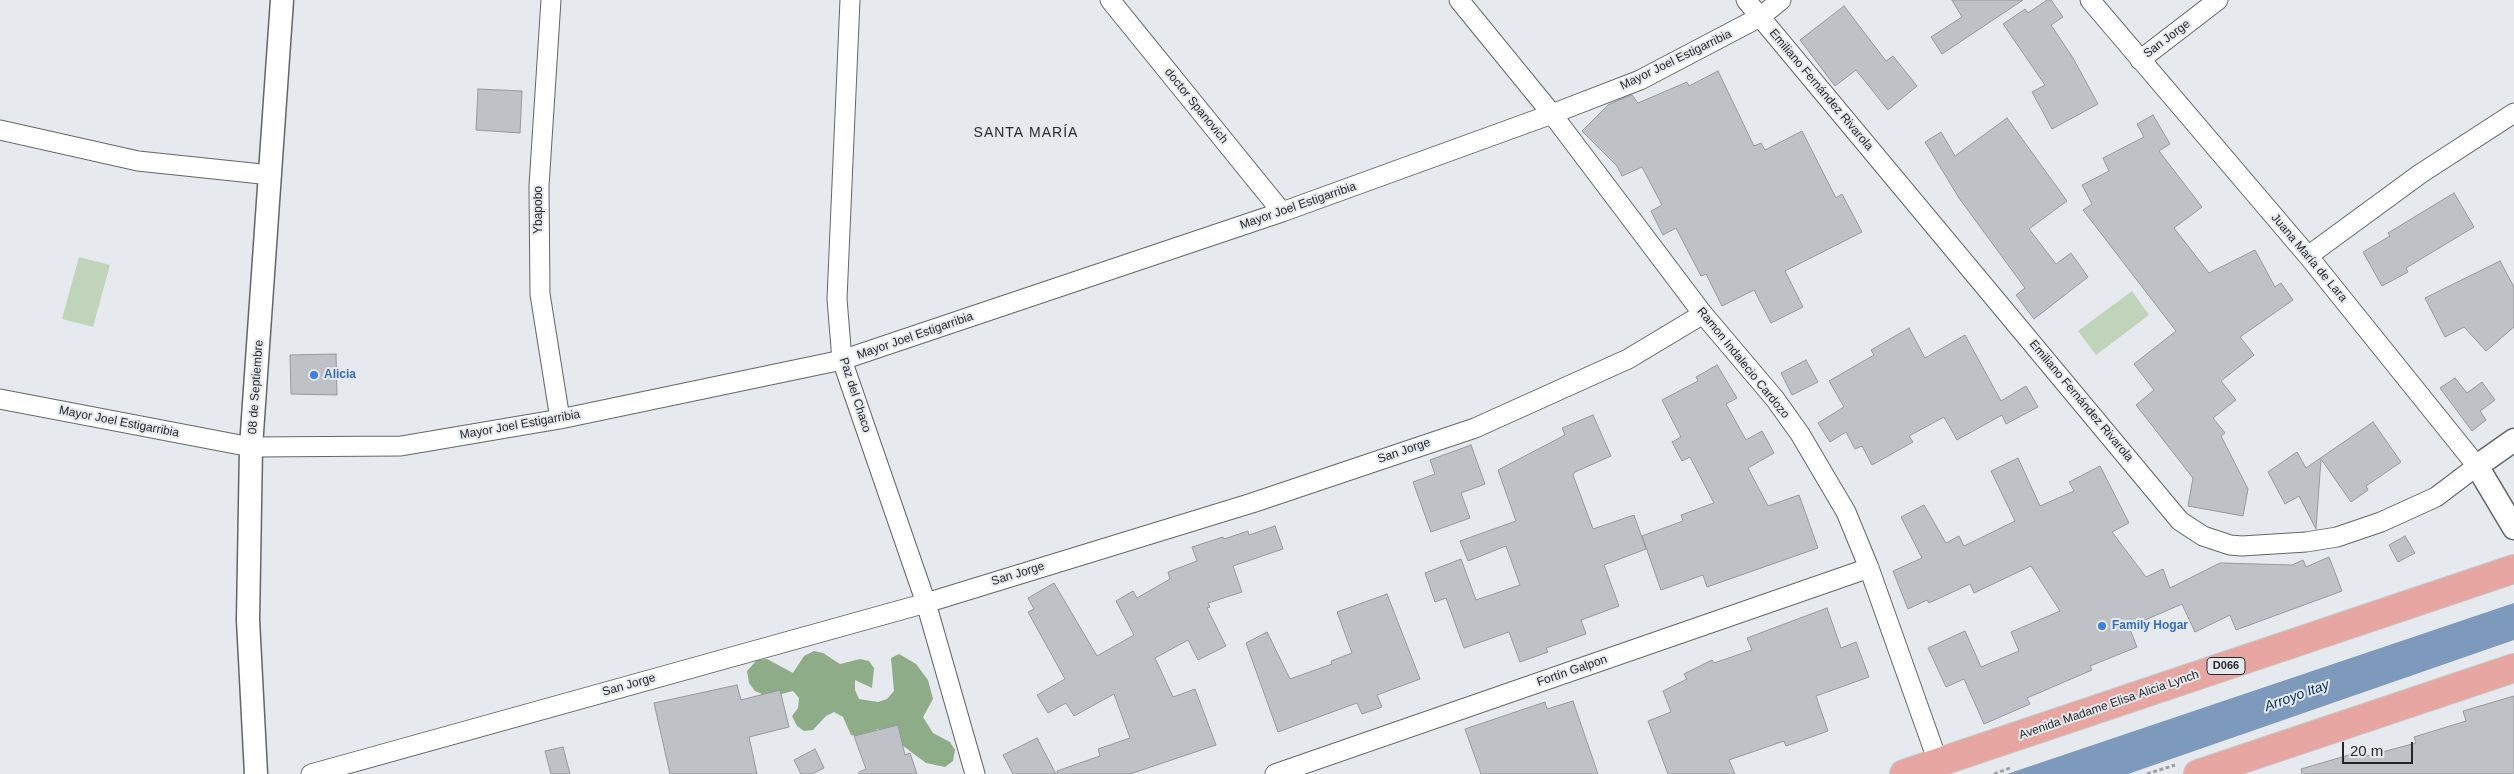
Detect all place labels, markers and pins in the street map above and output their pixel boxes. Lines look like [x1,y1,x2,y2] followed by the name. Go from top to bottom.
[324,368,356,382] place label: Alicia
[308,369,320,381] marker: Alicia
[2112,619,2188,633] place label: Family Hogar
[2096,620,2108,632] marker: Family Hogar

